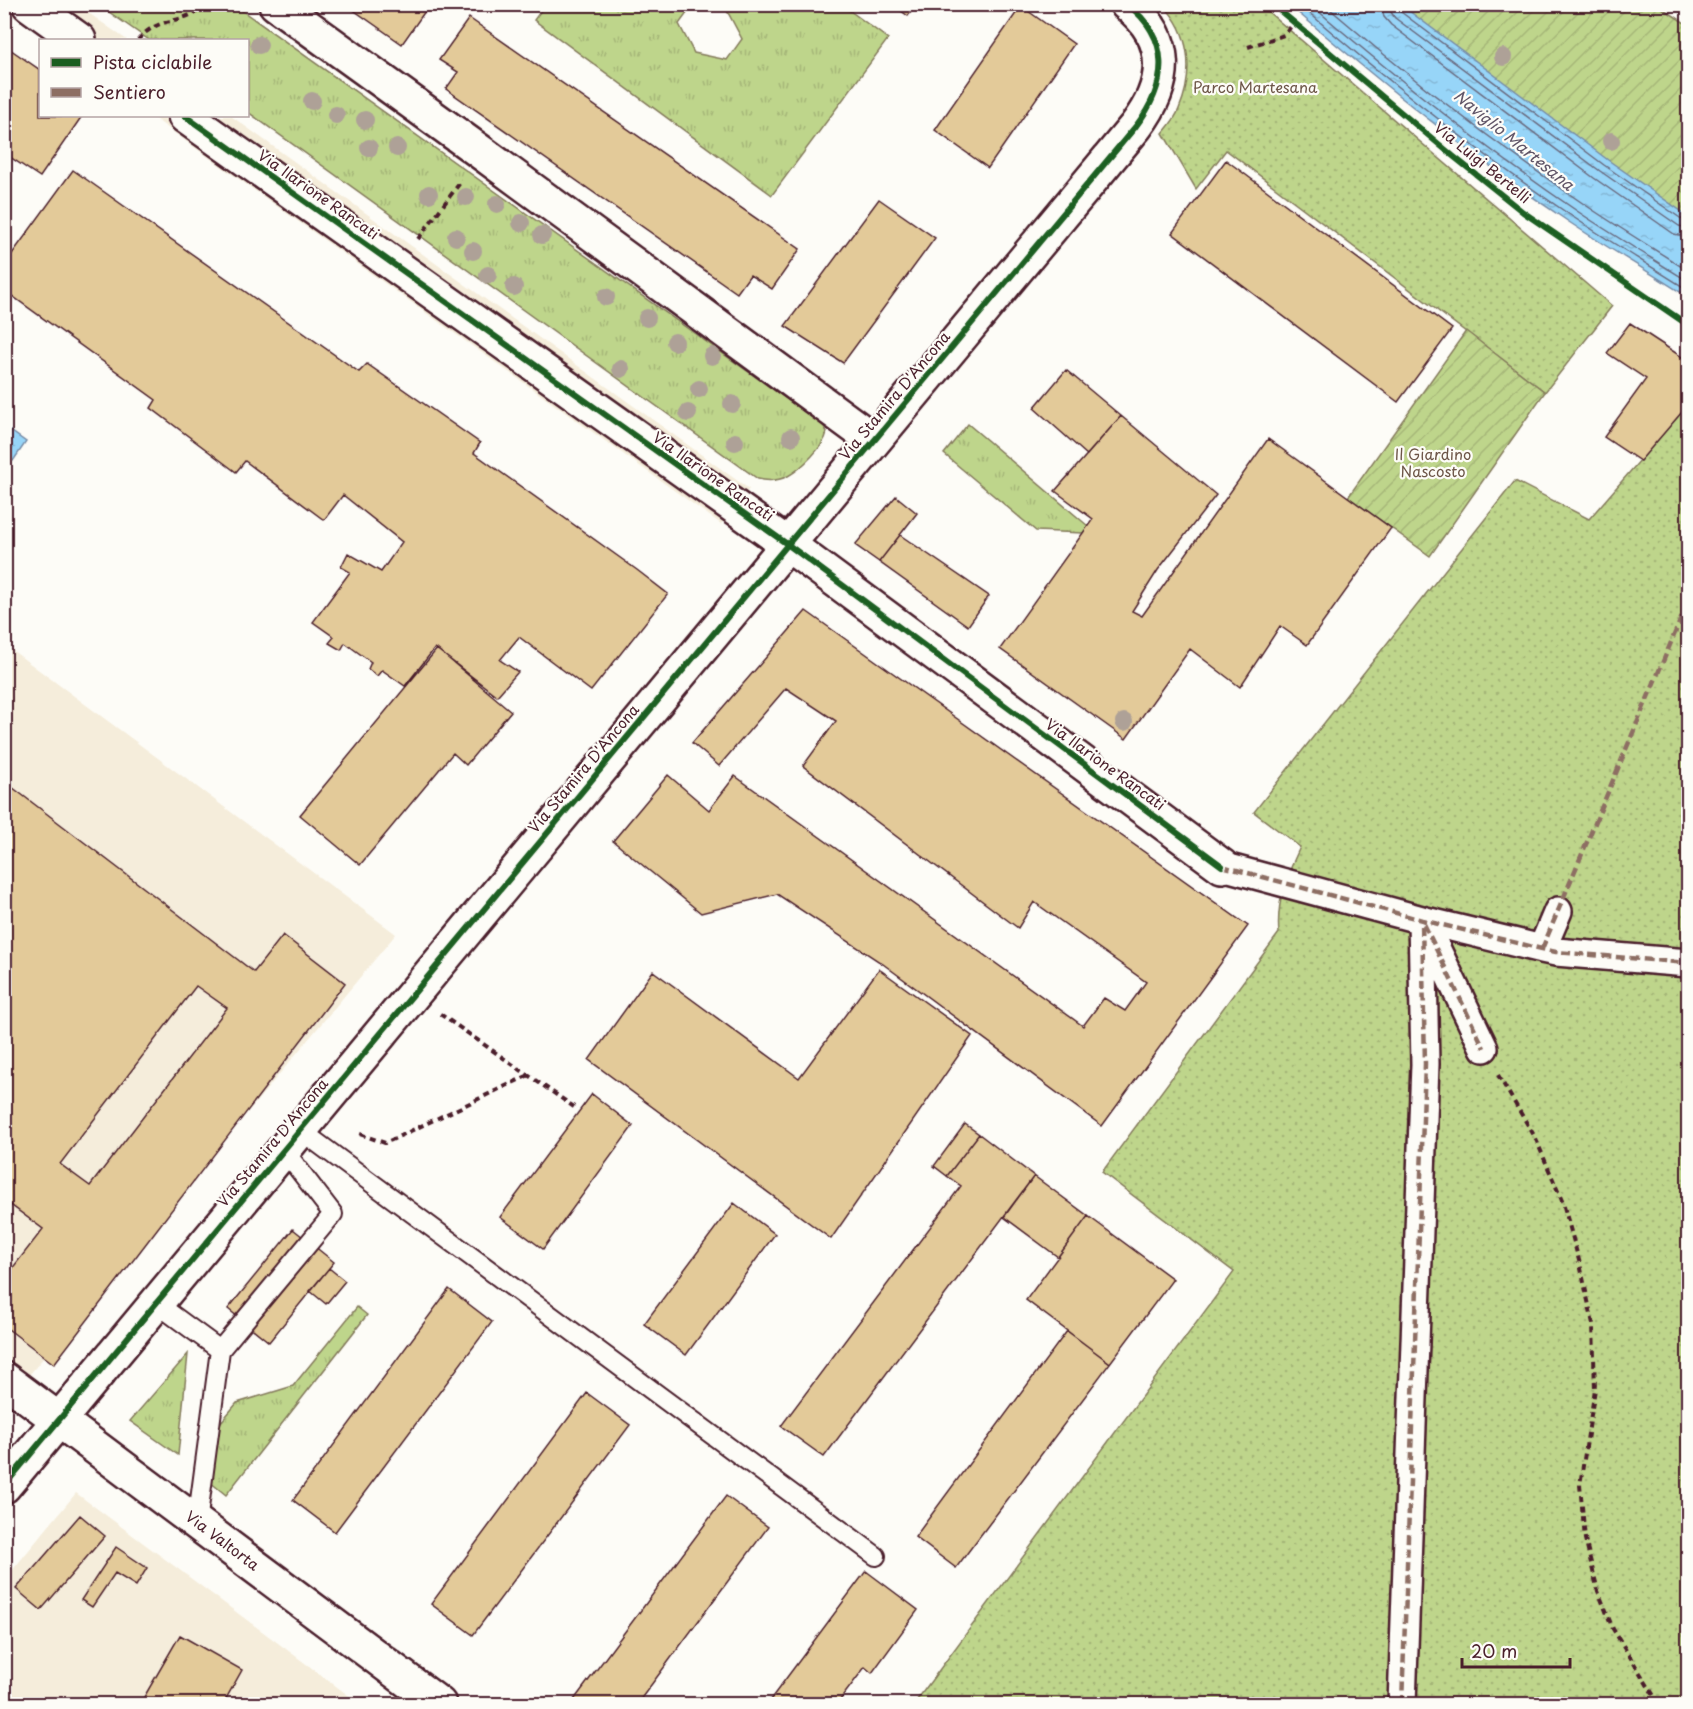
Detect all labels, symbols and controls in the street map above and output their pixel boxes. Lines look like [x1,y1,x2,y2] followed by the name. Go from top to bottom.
[39,39,249,117] legend
[93,48,212,75] text: Pista ciclabile
[1193,75,1318,98] park label: Parco Martesana
[93,78,166,105] text: Sentiero
[1449,83,1581,196] water label: Naviglio Martesana
[1429,115,1536,208] street label: Via Luigi Bertelli
[253,143,384,244] street label: Via Ilarione Rancati
[833,325,955,465] street label: Via Stamira D'Ancona
[648,425,779,526] street label: Via Ilarione Rancati
[1395,442,1471,482] park label: Il Giardino Nascosto
[522,698,644,838] street label: Via Stamira D'Ancona
[1041,712,1171,815] street label: Via Ilarione Rancati
[211,1072,333,1212] street label: Via Stamira D'Ancona
[181,1504,265,1576] street label: Via Valtorta
[1462,1631,1570,1669] scale bar
[1471,1637,1517,1664] text: 20 m

